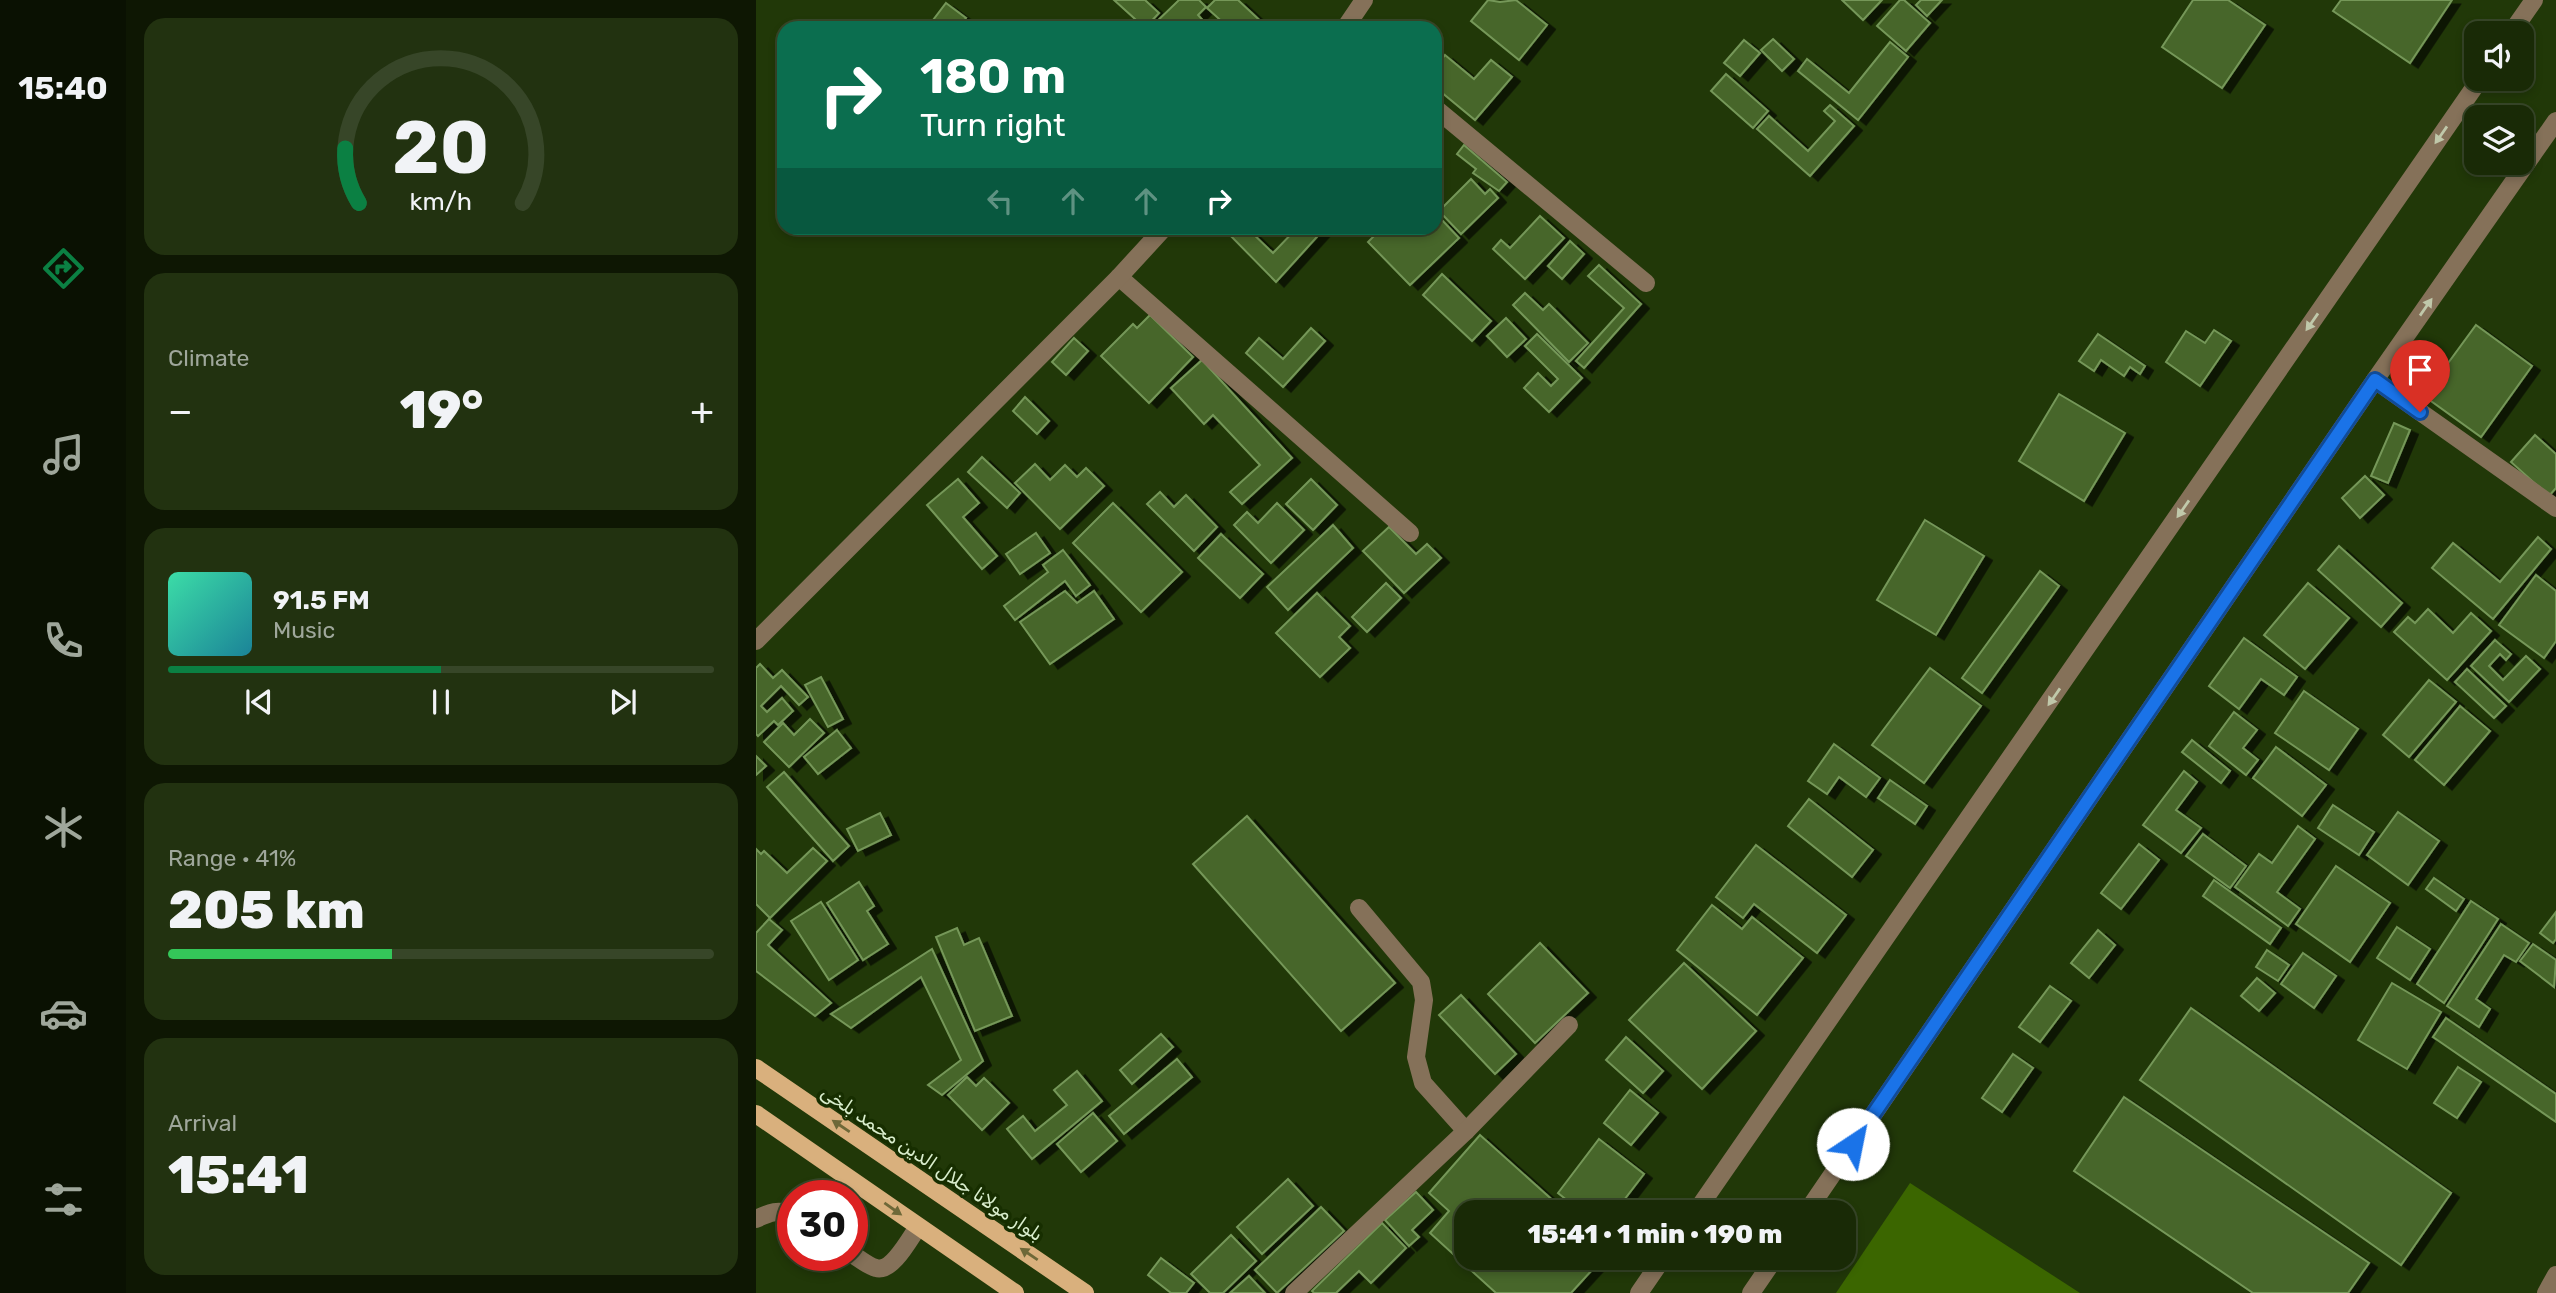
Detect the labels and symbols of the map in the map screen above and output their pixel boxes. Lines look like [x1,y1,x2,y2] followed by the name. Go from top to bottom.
[2434,126,2448,144] one-way arrow
[2419,298,2433,316] one-way arrow
[2305,313,2319,331] one-way arrow
[2390,340,2450,412] pin
[2177,500,2190,519] one-way arrow
[2047,688,2061,706] one-way arrow
[817,1080,1047,1246] street label: بلوار مولانا جلال الدین محمد بلخی
[1816,1107,1890,1181] position arrow
[832,1119,850,1133] one-way arrow
[777,1180,868,1271] speed limit sign: 30
[884,1202,902,1216] one-way arrow
[1019,1248,1038,1261] one-way arrow

